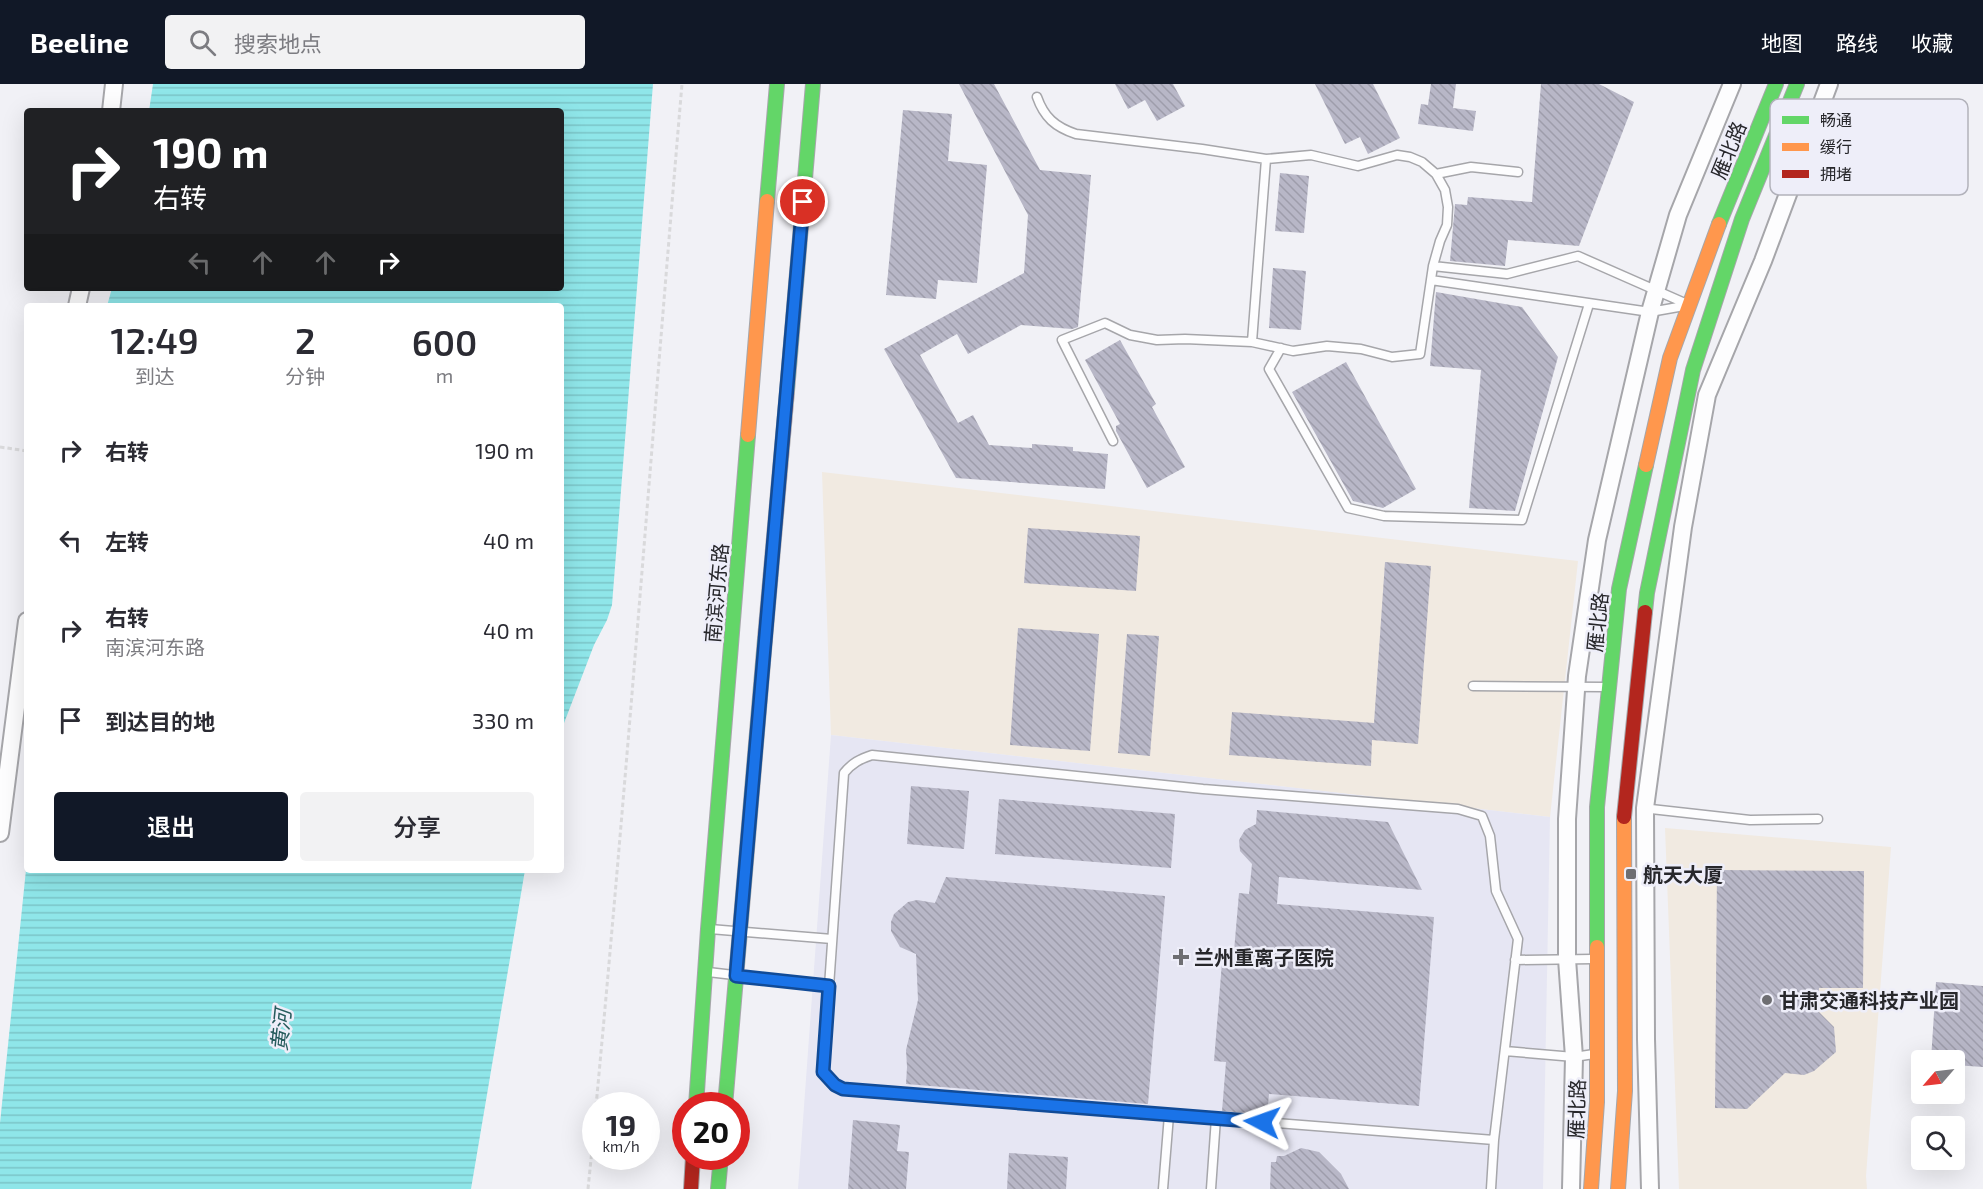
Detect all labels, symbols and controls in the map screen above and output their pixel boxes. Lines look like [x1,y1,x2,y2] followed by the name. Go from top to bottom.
[165,15,585,69] search box
[30,25,129,59] text: Beeline
[186,26,219,59] icon: search
[234,30,322,56] text: 搜索地点
[1761,30,1803,55] text: 地图
[1836,30,1878,55] text: 路线
[1911,30,1953,55] text: 收藏
[1770,99,1968,195] legend
[1820,110,1852,129] text: 畅通
[1706,118,1750,182] street label: 雁北路
[153,126,269,176] text: 190 m
[54,132,132,210] icon: right
[1820,137,1852,156] text: 缓行
[1820,164,1852,183] text: 拥堵
[777,176,828,227] pin
[153,181,207,213] text: 右转
[786,185,819,218] icon: arrive
[183,246,216,279] icon: left
[246,246,279,279] icon: ahead
[309,246,342,279] icon: ahead
[372,246,405,279] icon: right
[111,318,199,361] text: 12:49
[295,318,316,361] text: 2
[412,320,477,363] text: 600
[436,363,453,387] text: m
[135,364,175,388] text: 到达
[285,364,325,388] text: 分钟
[54,434,87,467] icon: right
[475,437,534,463] text: 190 m
[105,438,149,464] text: 右转
[54,524,87,557] icon: left
[483,527,534,553] text: 40 m
[105,528,149,554] text: 左转
[700,542,732,644] street label: 南滨河东路
[1582,591,1612,653] street label: 雁北路
[105,604,149,630] text: 右转
[54,614,87,647] icon: right
[483,617,534,643] text: 40 m
[105,635,205,659] text: 南滨河东路
[54,704,87,737] icon: arrive
[472,707,534,733] text: 330 m
[105,708,215,734] text: 到达目的地
[54,792,288,861] button: 退出
[300,792,534,861] button: 分享
[1643,862,1723,886] place label: 航天大厦
[1624,867,1638,881] marker: 航天大厦
[1194,945,1334,969] place label: 兰州重离子医院
[1172,948,1190,966] marker: 兰州重离子医院
[1779,988,1959,1012] place label: 甘肃交通科技产业园
[1760,993,1774,1007] marker: 甘肃交通科技产业园
[265,1004,295,1052] water label: 黄河
[1911,1050,1965,1104] north arrow
[1911,1050,1965,1170] map controls
[1563,1079,1589,1139] street label: 雁北路
[1230,1090,1294,1154] position arrow
[672,1092,750,1170] speed limit sign: 20
[606,1106,636,1142] text: 19
[1911,1116,1965,1170] button: search
[602,1137,640,1155] text: km/h

